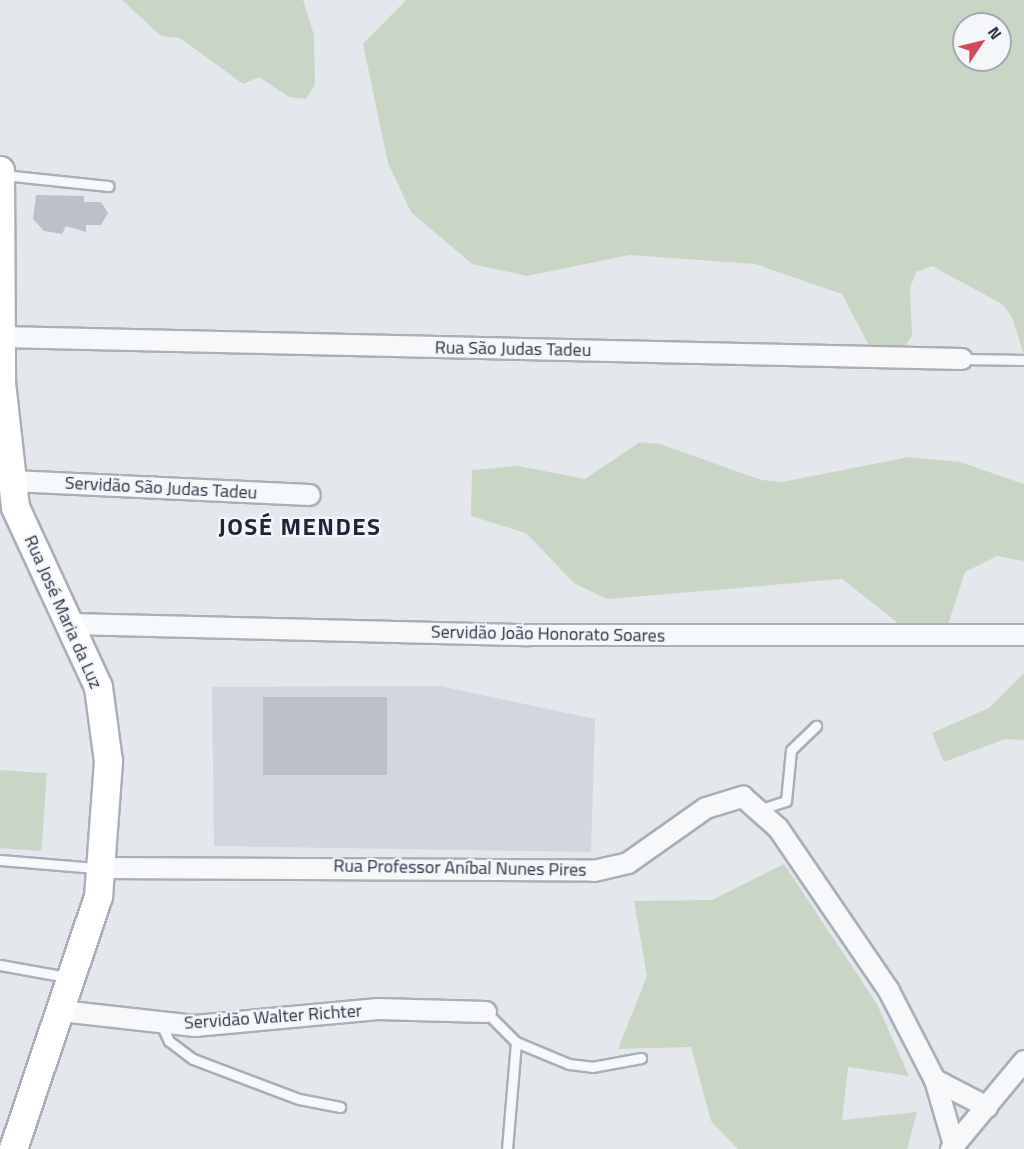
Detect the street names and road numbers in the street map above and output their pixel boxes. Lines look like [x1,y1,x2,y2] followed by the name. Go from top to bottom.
[435,337,591,361] street label: Rua São Judas Tadeu
[64,472,258,504] street label: Servidão São Judas Tadeu
[19,532,107,692] street label: Rua José Maria da Luz
[431,621,665,647] street label: Servidão João Honorato Soares
[333,855,587,881] street label: Rua Professor Aníbal Nunes Pires
[183,1000,363,1034] street label: Servidão Walter Richter

